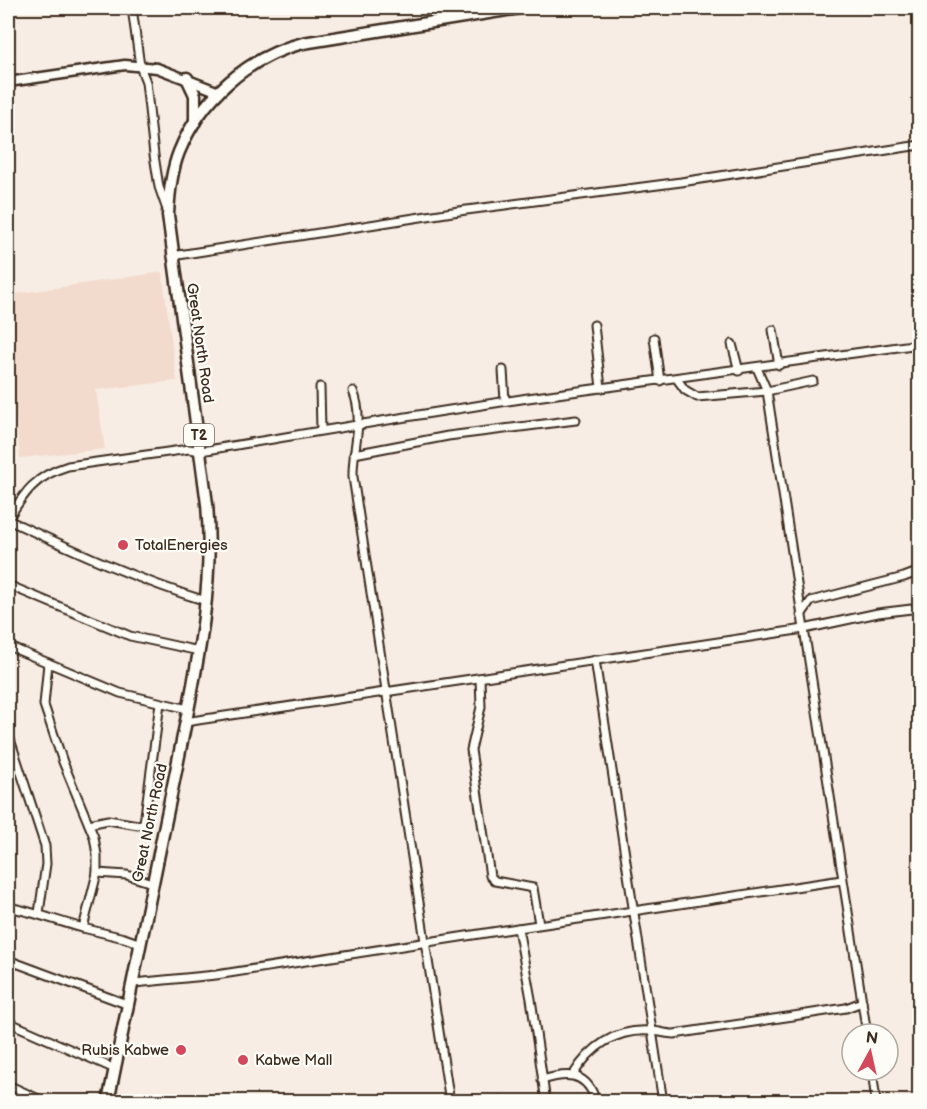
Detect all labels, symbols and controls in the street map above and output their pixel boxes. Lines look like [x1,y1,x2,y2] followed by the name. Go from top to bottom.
[182,282,218,404] street label: Great North Road
[184,424,214,446] road number: T2
[135,536,228,555] place label: TotalEnergies
[116,538,130,552] marker: TotalEnergies
[128,762,172,884] street label: Great North Road
[840,1022,900,1082] north arrow
[865,1028,879,1049] text: N
[81,1041,169,1060] place label: Rubis Kabwe
[174,1043,188,1057] marker: Rubis Kabwe
[255,1051,332,1070] place label: Kabwe Mall
[236,1053,250,1067] marker: Kabwe Mall

